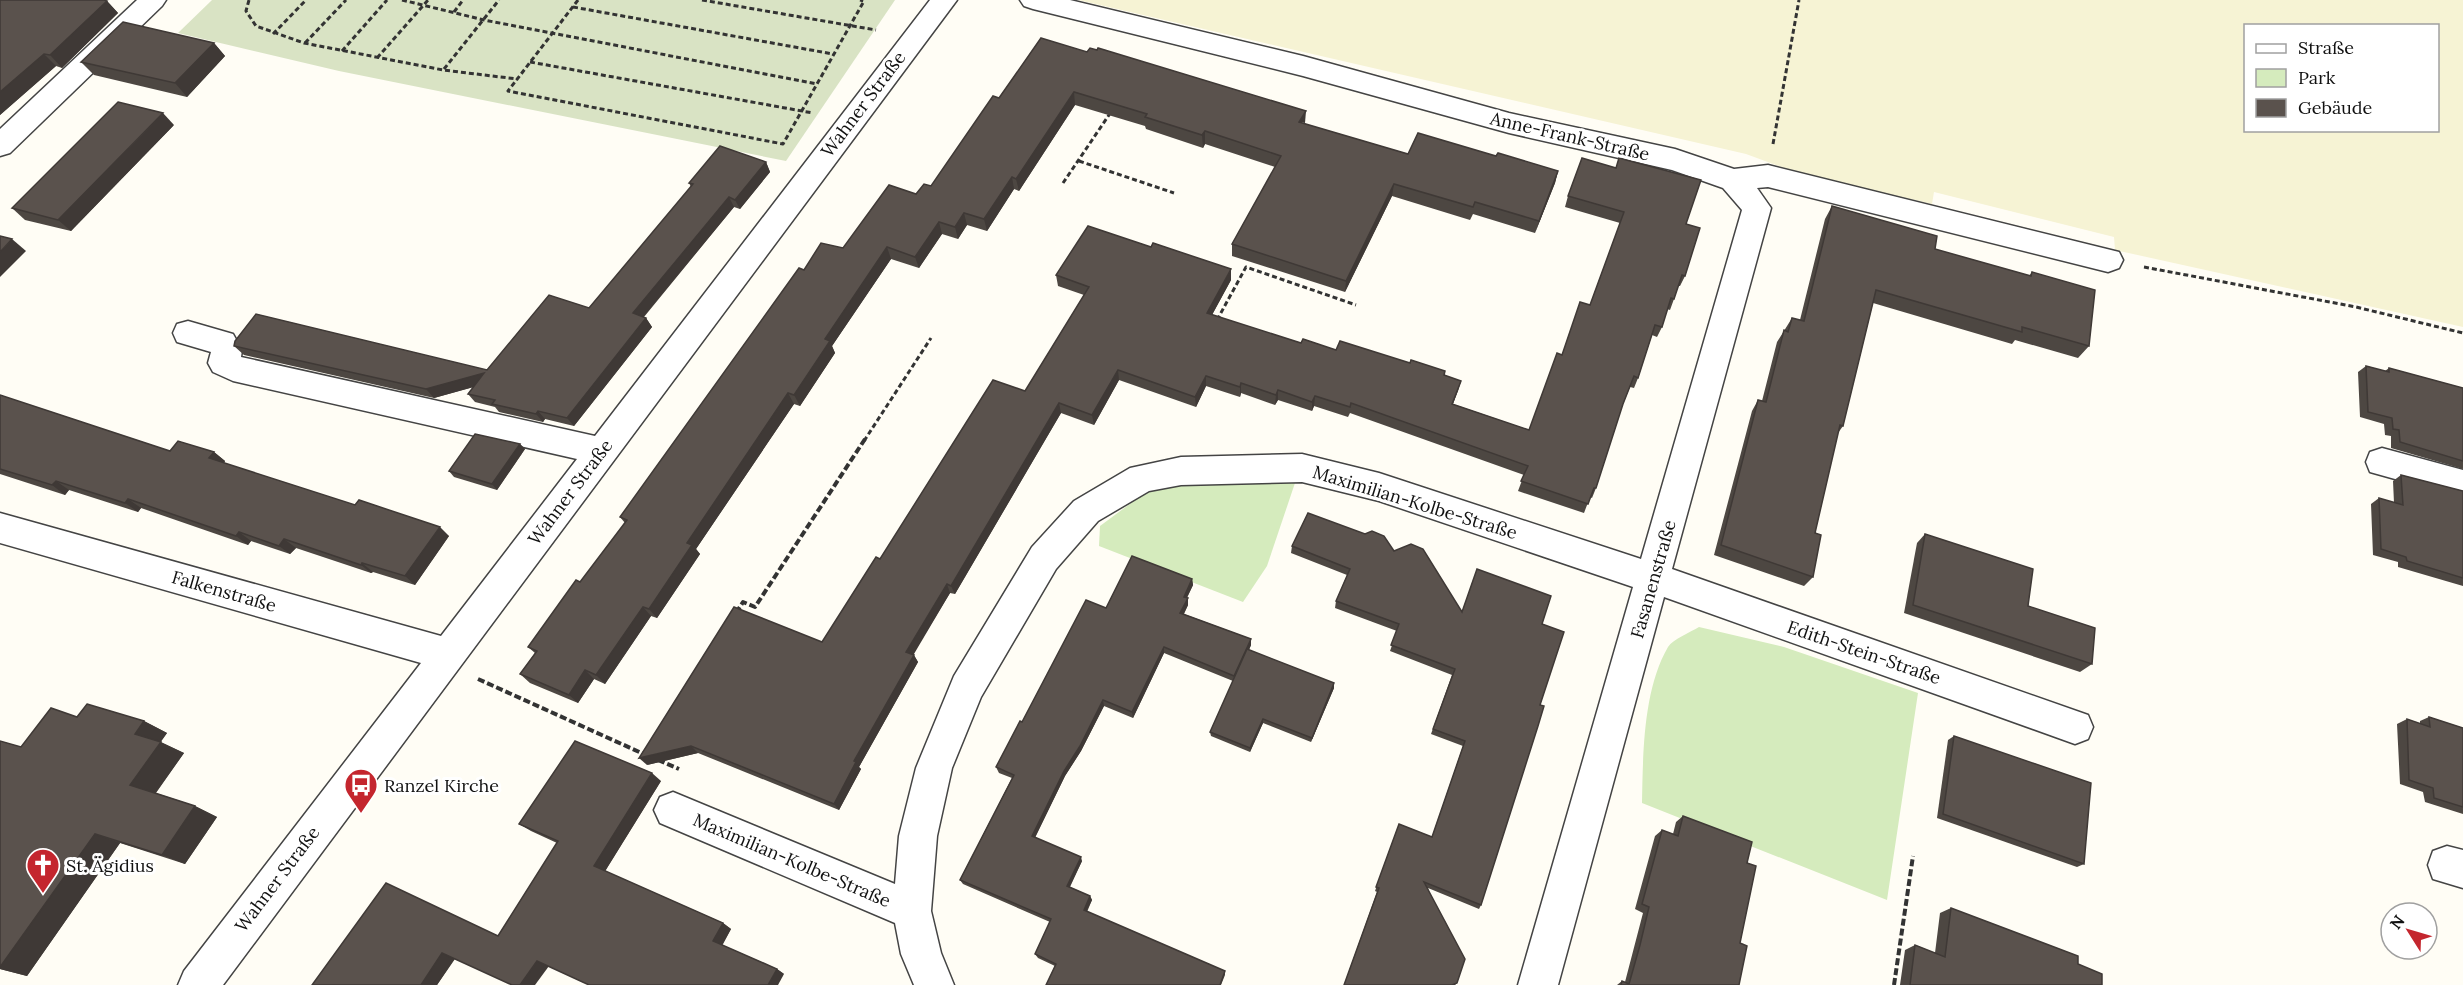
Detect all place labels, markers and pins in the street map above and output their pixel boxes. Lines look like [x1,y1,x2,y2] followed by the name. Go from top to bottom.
[343,767,379,814] bus stop icon: Ranzel Kirche
[384,774,499,797] place label: Ranzel Kirche
[25,847,61,894] church icon: St. Ägidius
[66,854,154,877] place label: St. Ägidius

